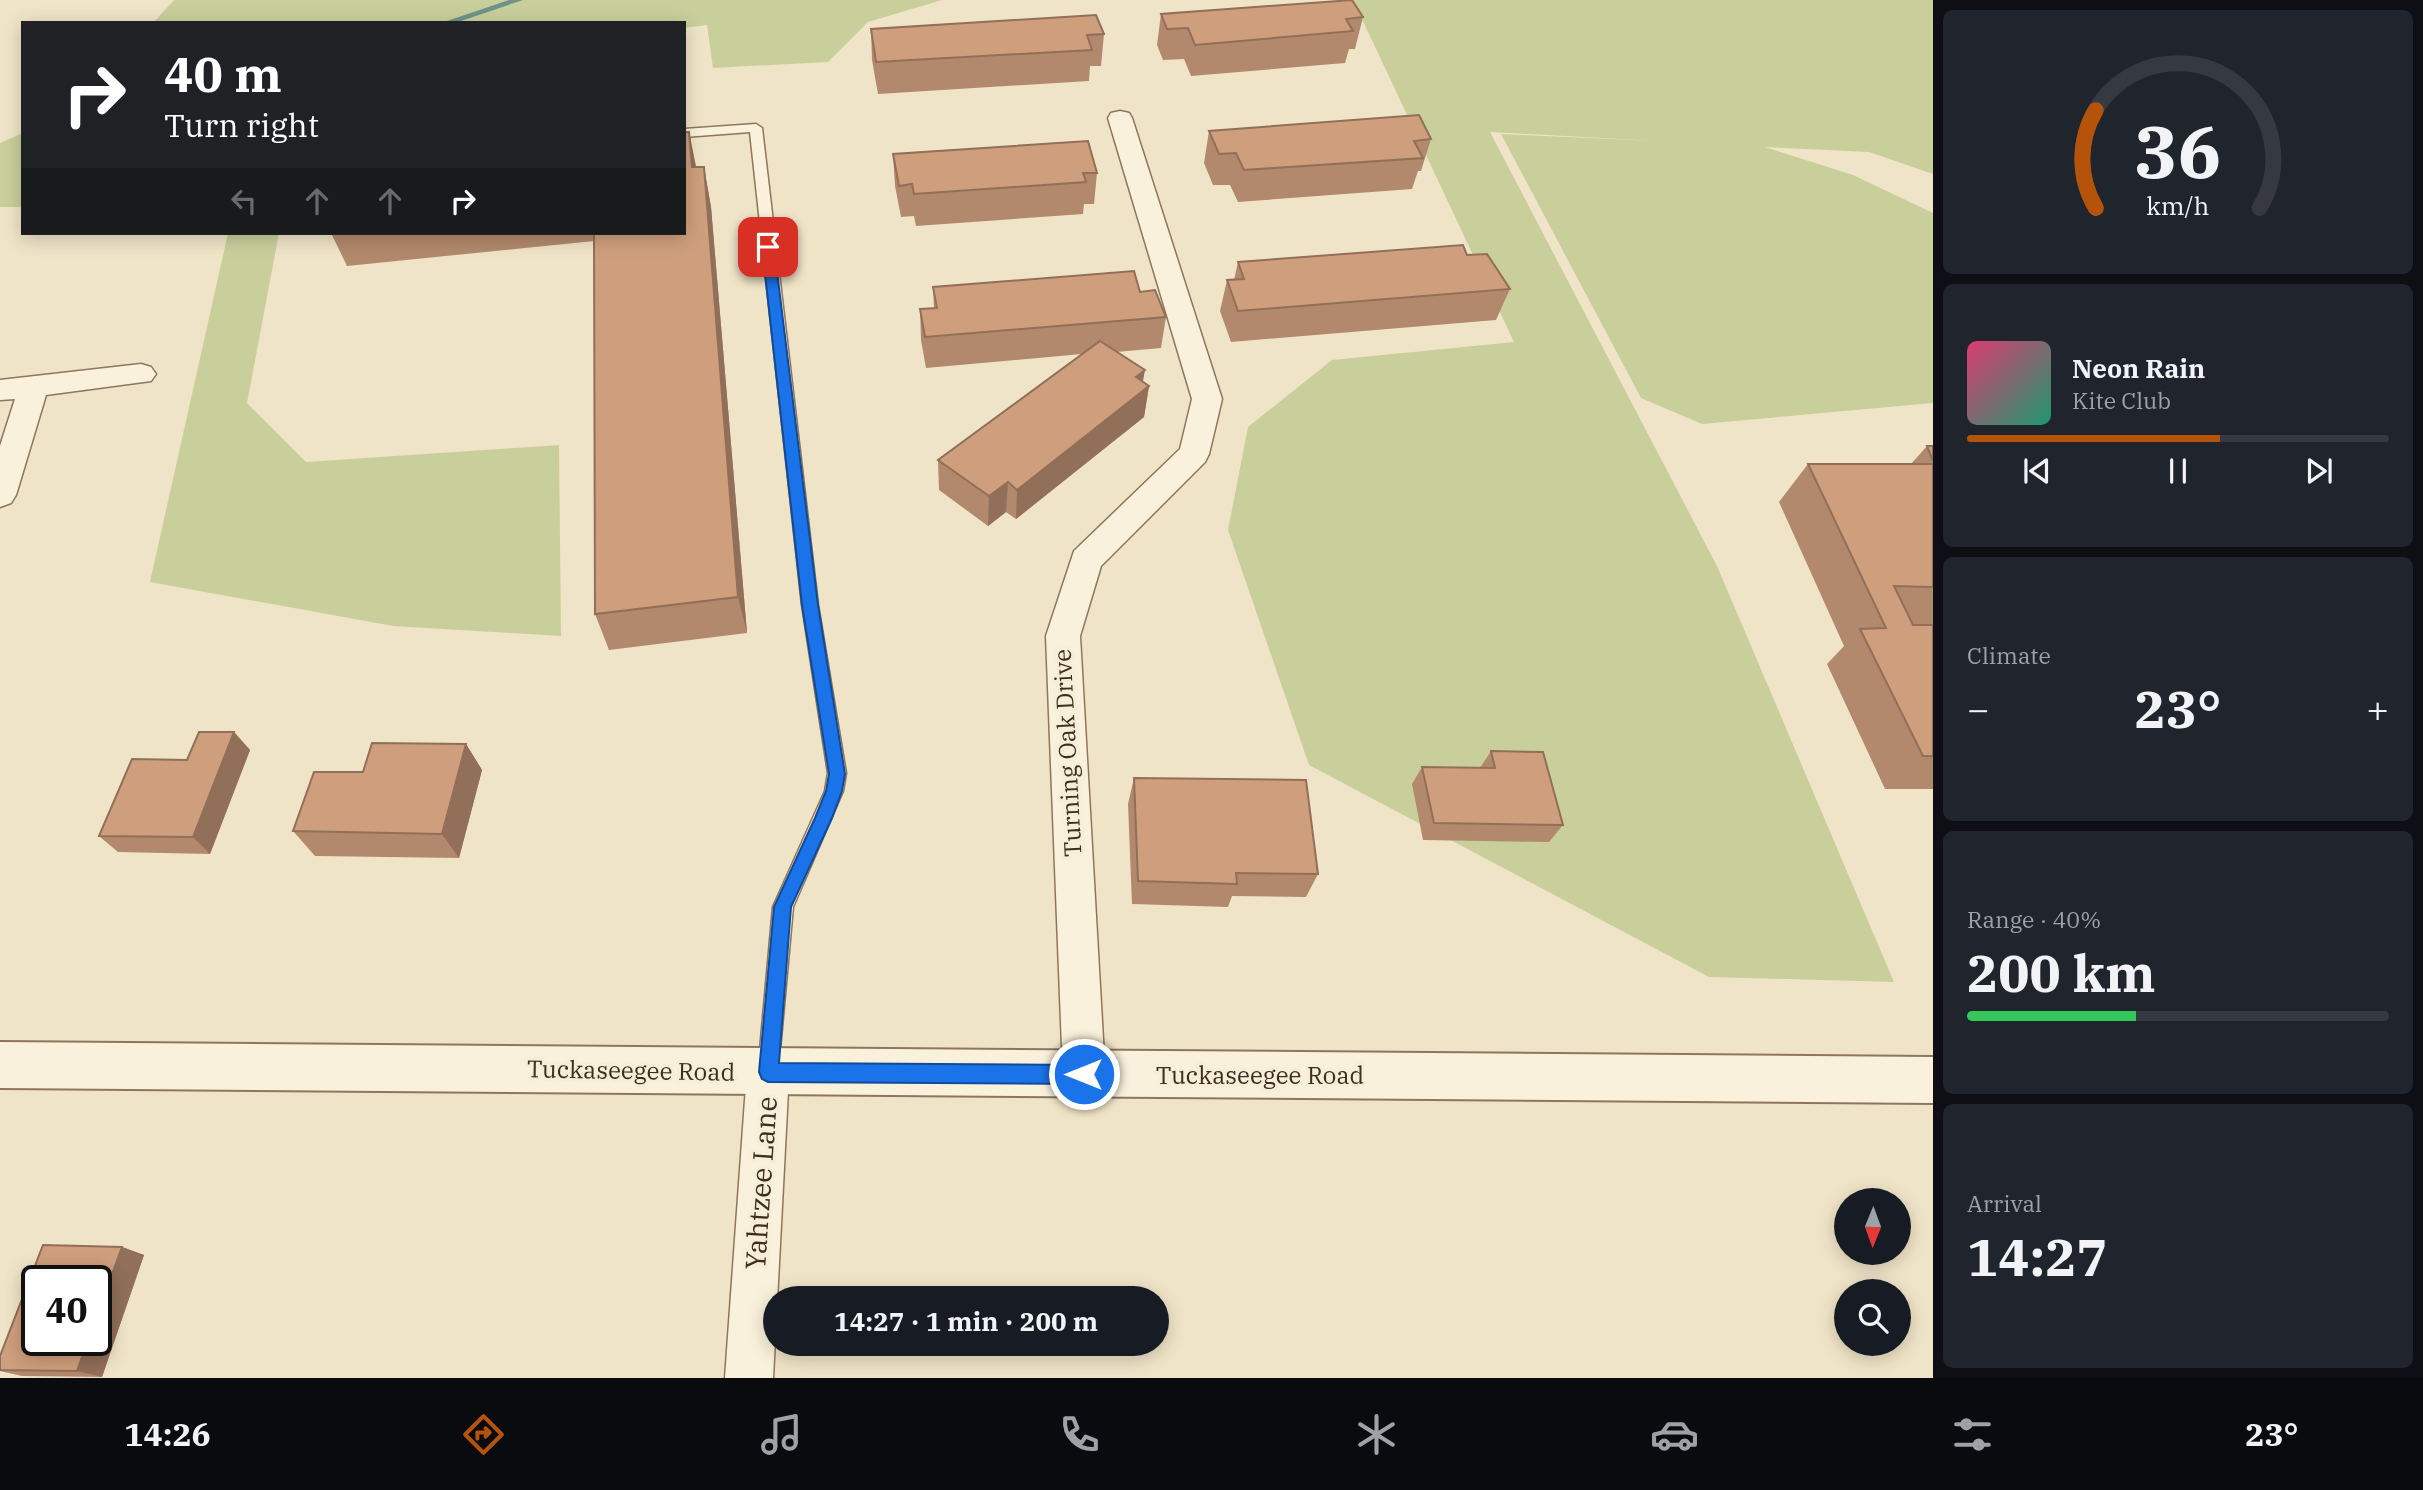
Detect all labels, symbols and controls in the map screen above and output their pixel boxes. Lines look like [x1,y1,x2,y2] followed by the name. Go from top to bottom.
[164,42,282,105] text: 40 m
[49,49,140,140] icon: right
[2134,103,2222,198] text: 36
[164,104,319,146] text: Turn right
[225,182,263,220] icon: left
[298,182,336,220] icon: ahead
[371,182,409,220] icon: ahead
[444,182,482,220] icon: right
[2146,189,2210,222] text: km/h
[738,217,798,277] pin
[749,228,787,266] icon: arrive
[2072,351,2205,385] text: Neon Rain
[2072,385,2171,415] text: Kite Club
[2018,452,2056,490] icon: previous
[2159,452,2197,490] icon: pause
[2300,452,2338,490] icon: next
[1967,640,2051,670] text: Climate
[1046,648,1088,858] street label: Turning Oak Drive
[2135,675,2221,742] text: 23°
[1967,684,1990,733] text: −
[2366,684,2389,733] text: +
[1967,904,2101,934] text: Range · 40%
[1967,939,2156,1006] text: 200 km
[1047,1037,1121,1111] position arrow
[527,1052,735,1088] street label: Tuckaseegee Road
[1156,1059,1364,1091] street label: Tuckaseegee Road
[736,1095,785,1271] street label: Yahtzee Lane
[1834,1188,1911,1265] north arrow
[1834,1188,1911,1356] map controls
[1967,1188,2042,1218] text: Arrival
[1967,1223,2108,1290] text: 14:27
[21,1265,112,1356] speed limit sign: 40
[1834,1279,1911,1356] button: search
[834,1304,1098,1338] text: 14:27 · 1 min · 200 m
[459,1410,508,1459] icon: directions
[757,1410,806,1459] icon: music
[1055,1410,1104,1459] icon: phone
[1352,1410,1401,1459] icon: climate
[1650,1410,1699,1459] icon: car
[1948,1410,1997,1459] icon: filters
[124,1413,211,1455] text: 14:26
[2245,1413,2299,1455] text: 23°

